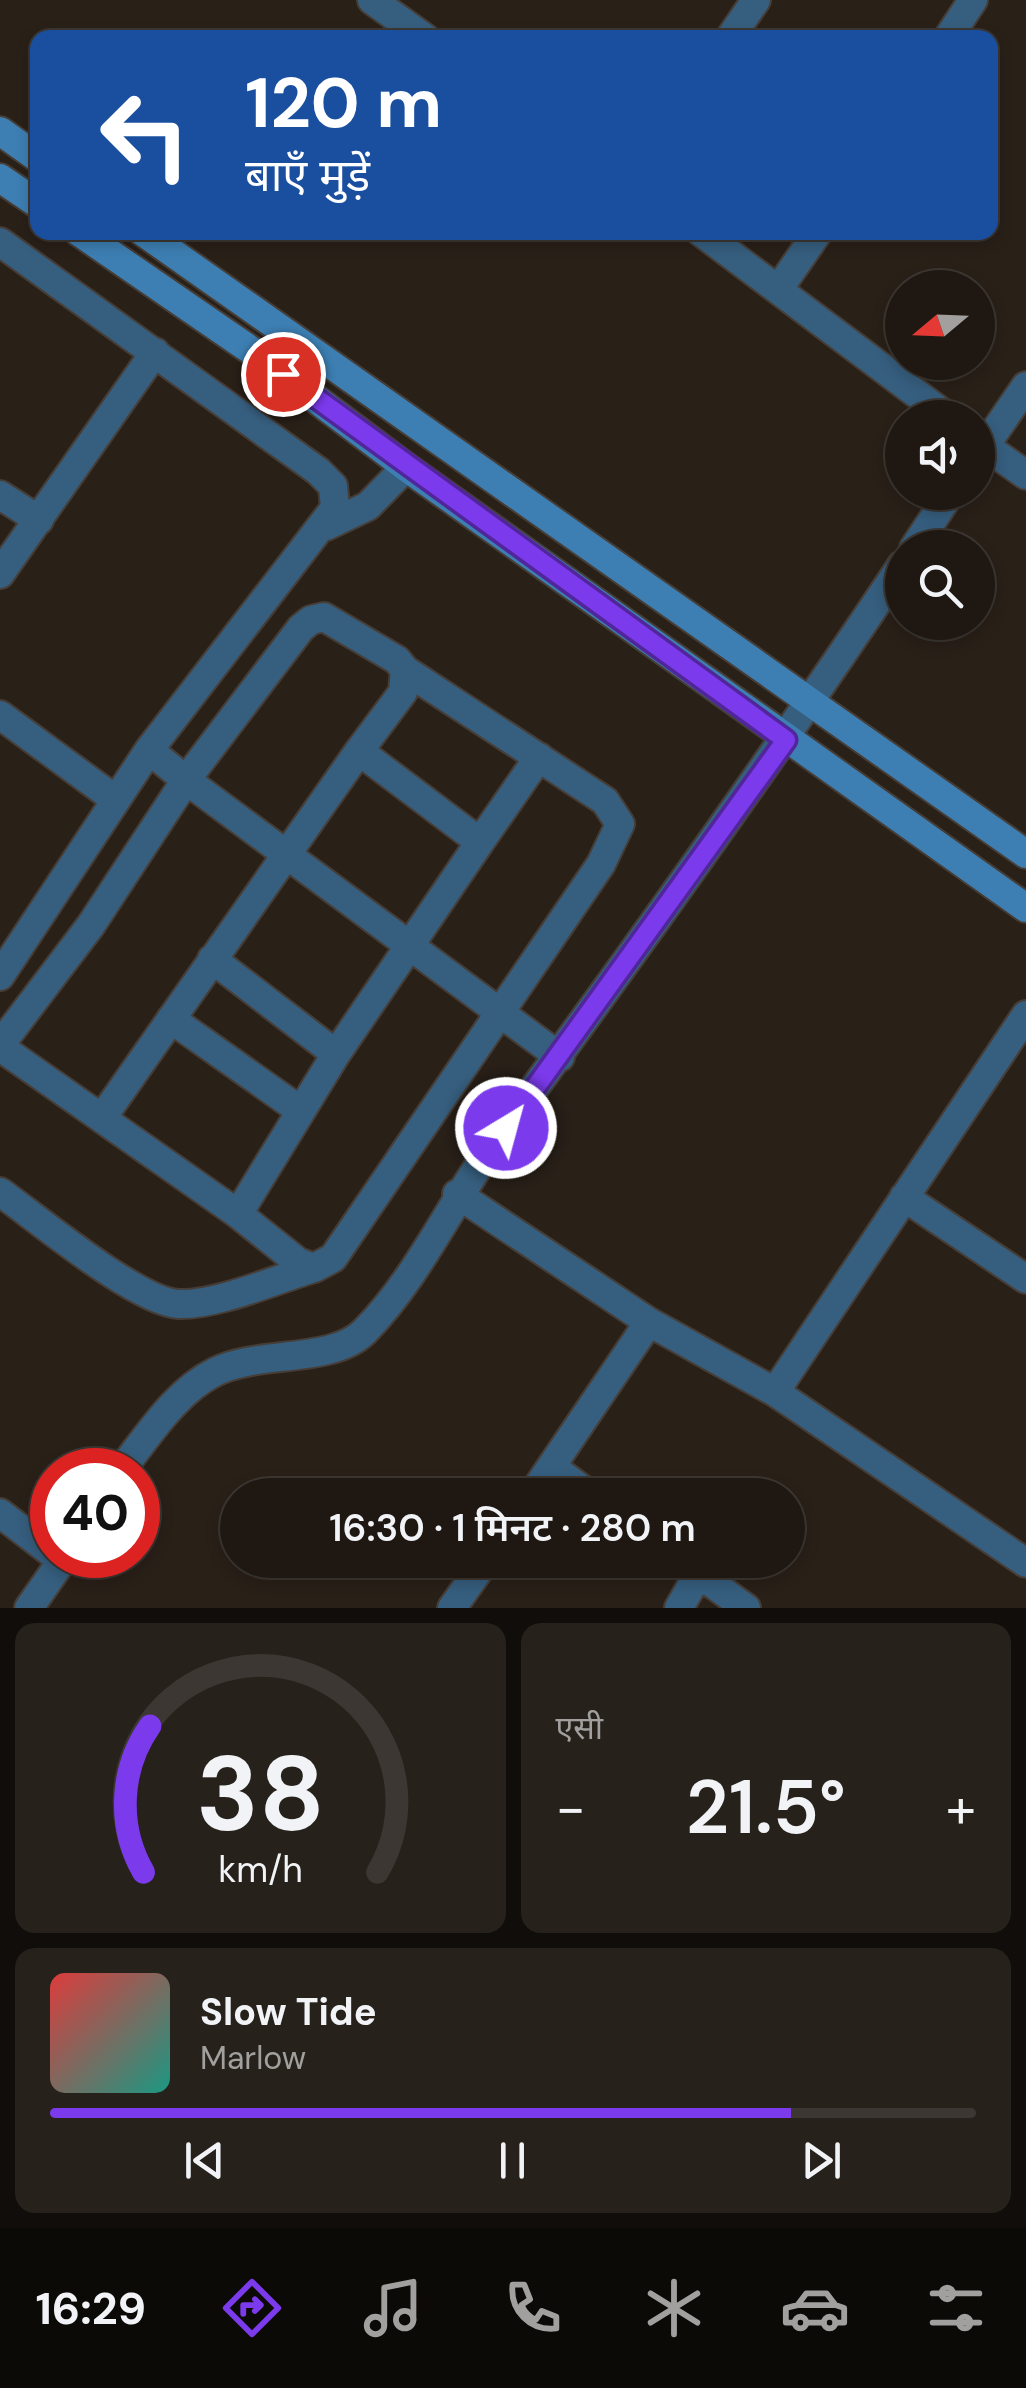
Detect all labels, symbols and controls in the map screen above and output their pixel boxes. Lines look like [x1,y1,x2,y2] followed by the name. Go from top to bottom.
[245,58,442,149] text: 120 m
[80,70,210,200] icon: left
[245,146,370,205] text: बाएँ मुड़ें
[885,270,995,380] north arrow
[885,270,995,640] map controls
[241,332,326,417] pin
[256,347,311,402] icon: arrive
[885,400,995,510] button: sound
[885,530,995,640] button: search
[454,1076,558,1180] position arrow
[30,1448,160,1578] speed limit sign: 40
[329,1503,696,1553] text: 16:30 · 1 मिनट · 280 m
[556,1707,603,1749] text: एसी
[196,1727,325,1862] text: 38
[686,1759,846,1856] text: 21.5°
[556,1772,586,1844] text: −
[946,1772,976,1844] text: +
[218,1847,302,1893] text: km/h
[200,1987,377,2037] text: Slow Tide
[200,2037,306,2079] text: Marlow
[177,2133,232,2188] icon: previous
[485,2133,540,2188] icon: pause
[794,2133,849,2188] icon: next
[217,2273,287,2343] icon: directions
[358,2273,428,2343] icon: music
[498,2273,568,2343] icon: phone
[639,2273,709,2343] icon: climate
[780,2273,850,2343] icon: car
[921,2273,991,2343] icon: filters
[35,2279,146,2338] text: 16:29

